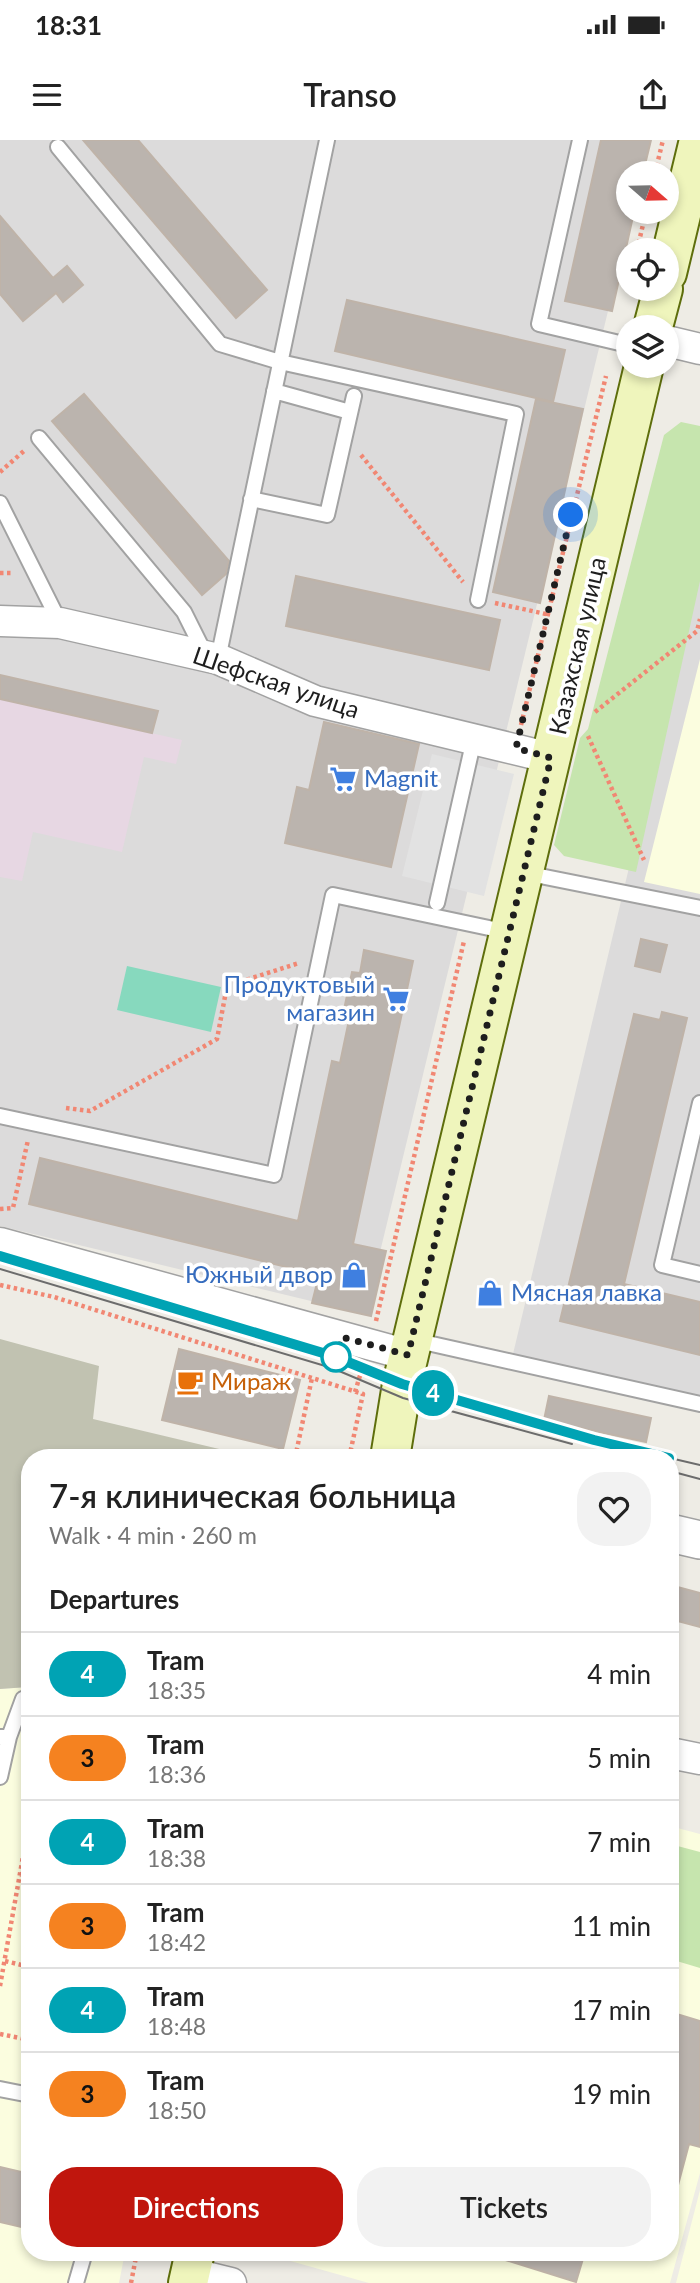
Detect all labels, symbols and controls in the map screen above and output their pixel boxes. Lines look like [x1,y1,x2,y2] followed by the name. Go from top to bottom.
[35,9,102,41] text: 18:31
[303,75,397,114] text: Transo
[28,76,66,114] icon: menu
[634,76,672,114] icon: share
[616,161,679,224] north arrow
[616,161,679,378] map controls
[616,238,679,301] button: locate
[616,315,679,378] button: layers
[553,497,588,532] your location
[542,554,611,737] street label: Казахская улица
[189,639,364,724] street label: Шефская улица
[364,763,438,792] place label: Magnit
[328,764,358,794] supermarket icon: Magnit
[224,969,375,1026] place label: Продуктовый магазин
[381,984,411,1014] supermarket icon: Продуктовый магазин
[185,1259,333,1288] place label: Южный двор
[339,1260,369,1290] shop icon: Южный двор
[511,1277,662,1306] place label: Мясная лавка
[475,1278,505,1308] shop icon: Мясная лавка
[321,1342,351,1372] unlabelled marker
[211,1366,291,1395] place label: Мираж
[175,1367,205,1397] cafe icon: Мираж
[410,1370,456,1416] line badge: 4
[426,1378,440,1407] text: 4
[577,1472,651,1546] button: heart
[49,1475,456,1515] text: 7-я клиническая больница
[49,1521,257,1549] text: Walk · 4 min · 260 m
[49,1583,179,1615] text: Departures
[147,1644,204,1676] text: Tram
[587,1658,651,1690] text: 4 min
[81,1659,94,1688] text: 4
[147,1676,206,1704] text: 18:35
[147,1728,204,1760] text: Tram
[587,1742,651,1774] text: 5 min
[81,1743,94,1772] text: 3
[147,1760,206,1788] text: 18:36
[147,1812,204,1844] text: Tram
[587,1826,651,1858] text: 7 min
[81,1827,94,1856] text: 4
[147,1844,206,1872] text: 18:38
[147,1896,204,1928] text: Tram
[572,1910,651,1942] text: 11 min
[81,1911,94,1940] text: 3
[147,1928,206,1956] text: 18:42
[147,1980,204,2012] text: Tram
[572,1994,651,2026] text: 17 min
[81,1995,94,2024] text: 4
[147,2012,206,2040] text: 18:48
[147,2064,204,2096] text: Tram
[572,2078,651,2110] text: 19 min
[81,2079,94,2108] text: 3
[147,2096,206,2124] text: 18:50
[49,2167,343,2247] button: Directions
[357,2167,651,2247] button: Tickets

